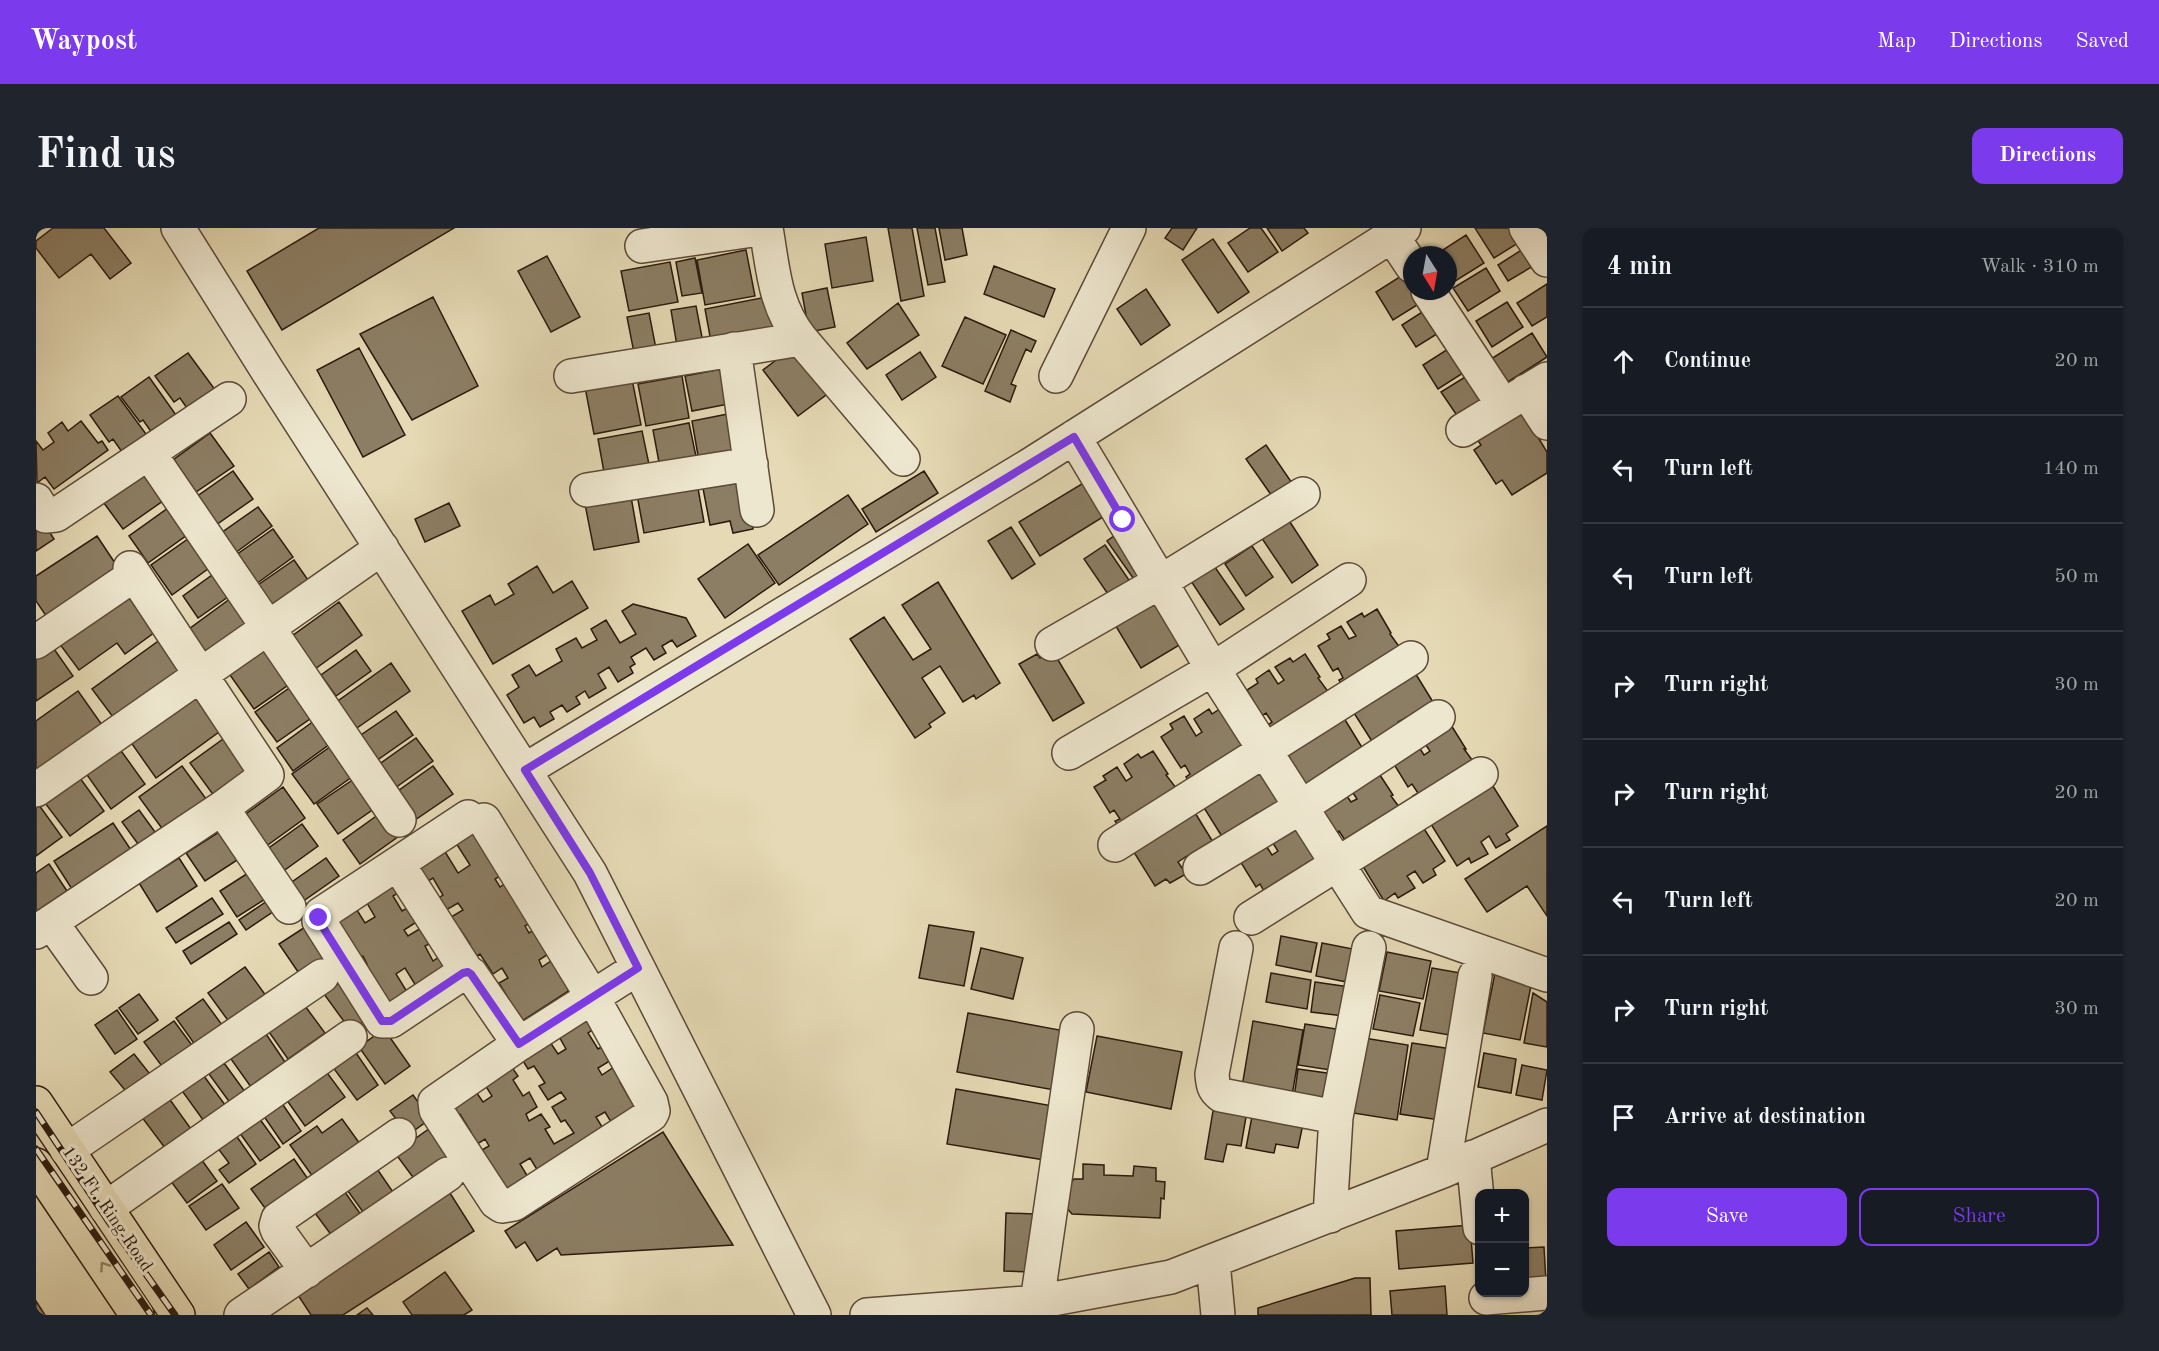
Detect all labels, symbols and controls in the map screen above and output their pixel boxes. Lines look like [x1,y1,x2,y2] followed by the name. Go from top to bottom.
[30,28,137,56] text: Waypost
[1877,31,1916,52] text: Map
[1949,31,2043,52] text: Directions
[2076,31,2129,52] text: Saved
[1972,128,2123,184] button: Directions
[36,135,175,177] text: Find us
[1403,246,1457,300] north arrow
[1607,254,1672,280] text: 4 min
[1980,257,2099,277] text: Walk · 310 m
[1607,345,1640,378] icon: ahead
[1664,350,1751,372] text: Continue
[2054,351,2099,371] text: 20 m
[1607,453,1640,486] icon: left
[1664,458,1753,480] text: Turn left
[2043,459,2099,479] text: 140 m
[1109,506,1135,532] route start
[1607,561,1640,594] icon: left
[1664,566,1753,588] text: Turn left
[2054,567,2099,587] text: 50 m
[1607,669,1640,702] icon: right
[1664,674,1768,696] text: Turn right
[2054,675,2099,695] text: 30 m
[1607,777,1640,810] icon: right
[1664,782,1768,804] text: Turn right
[2054,783,2099,803] text: 20 m
[1607,885,1640,918] icon: left
[1664,890,1753,912] text: Turn left
[2054,891,2099,911] text: 20 m
[305,904,331,930] route end
[1607,993,1640,1026] icon: right
[1664,998,1768,1020] text: Turn right
[2054,999,2099,1019] text: 30 m
[1607,1101,1640,1134] icon: arrive
[1664,1106,1866,1128] text: Arrive at destination
[58,1143,156,1275] street label: 132 Ft. Ring Road
[1607,1188,1847,1246] button: Save
[1859,1188,2099,1246] button: Share
[1475,1189,1529,1297] map controls
[1475,1189,1529,1243] button: +
[1475,1243,1529,1297] button: −
[101,1262,112,1273] one-way arrow

